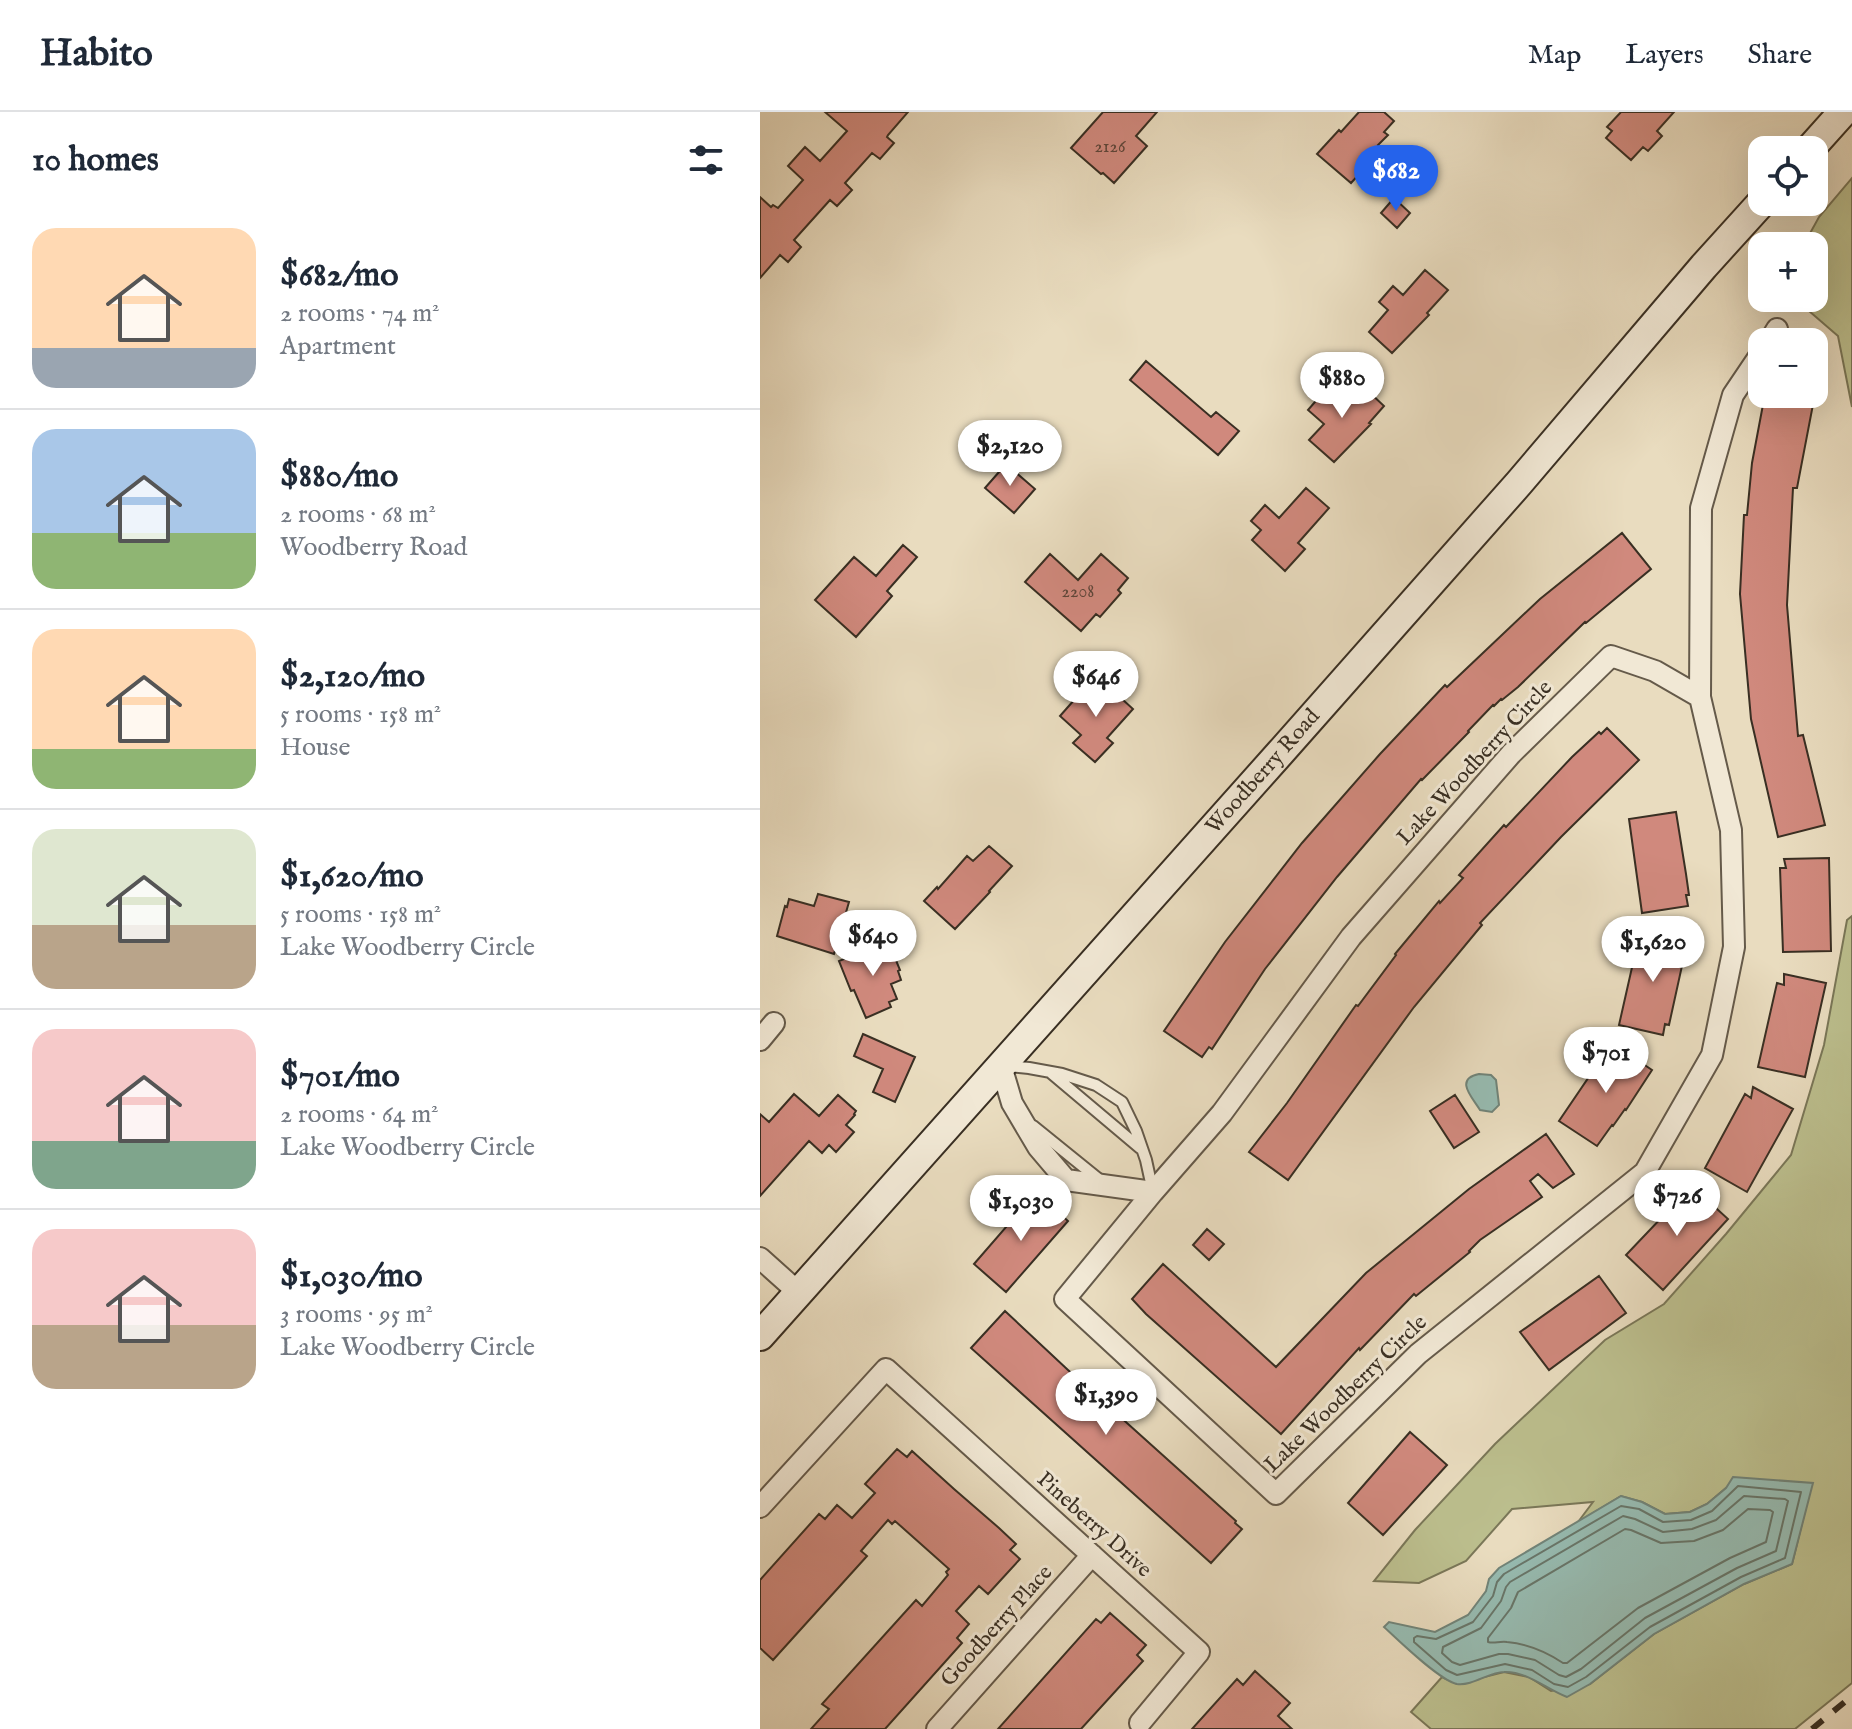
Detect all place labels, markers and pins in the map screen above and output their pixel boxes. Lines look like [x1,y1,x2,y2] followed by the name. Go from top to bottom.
[1349,145,1443,213] pin: $682
[1295,352,1389,420] pin: $880
[945,420,1075,488] pin: $2,120
[1049,651,1143,719] pin: $646
[826,910,920,978] pin: $640
[1588,916,1718,984] pin: $1,620
[1559,1027,1653,1095] pin: $701
[1630,1170,1724,1238] pin: $726
[956,1175,1086,1243] pin: $1,030
[1041,1369,1171,1437] pin: $1,390

